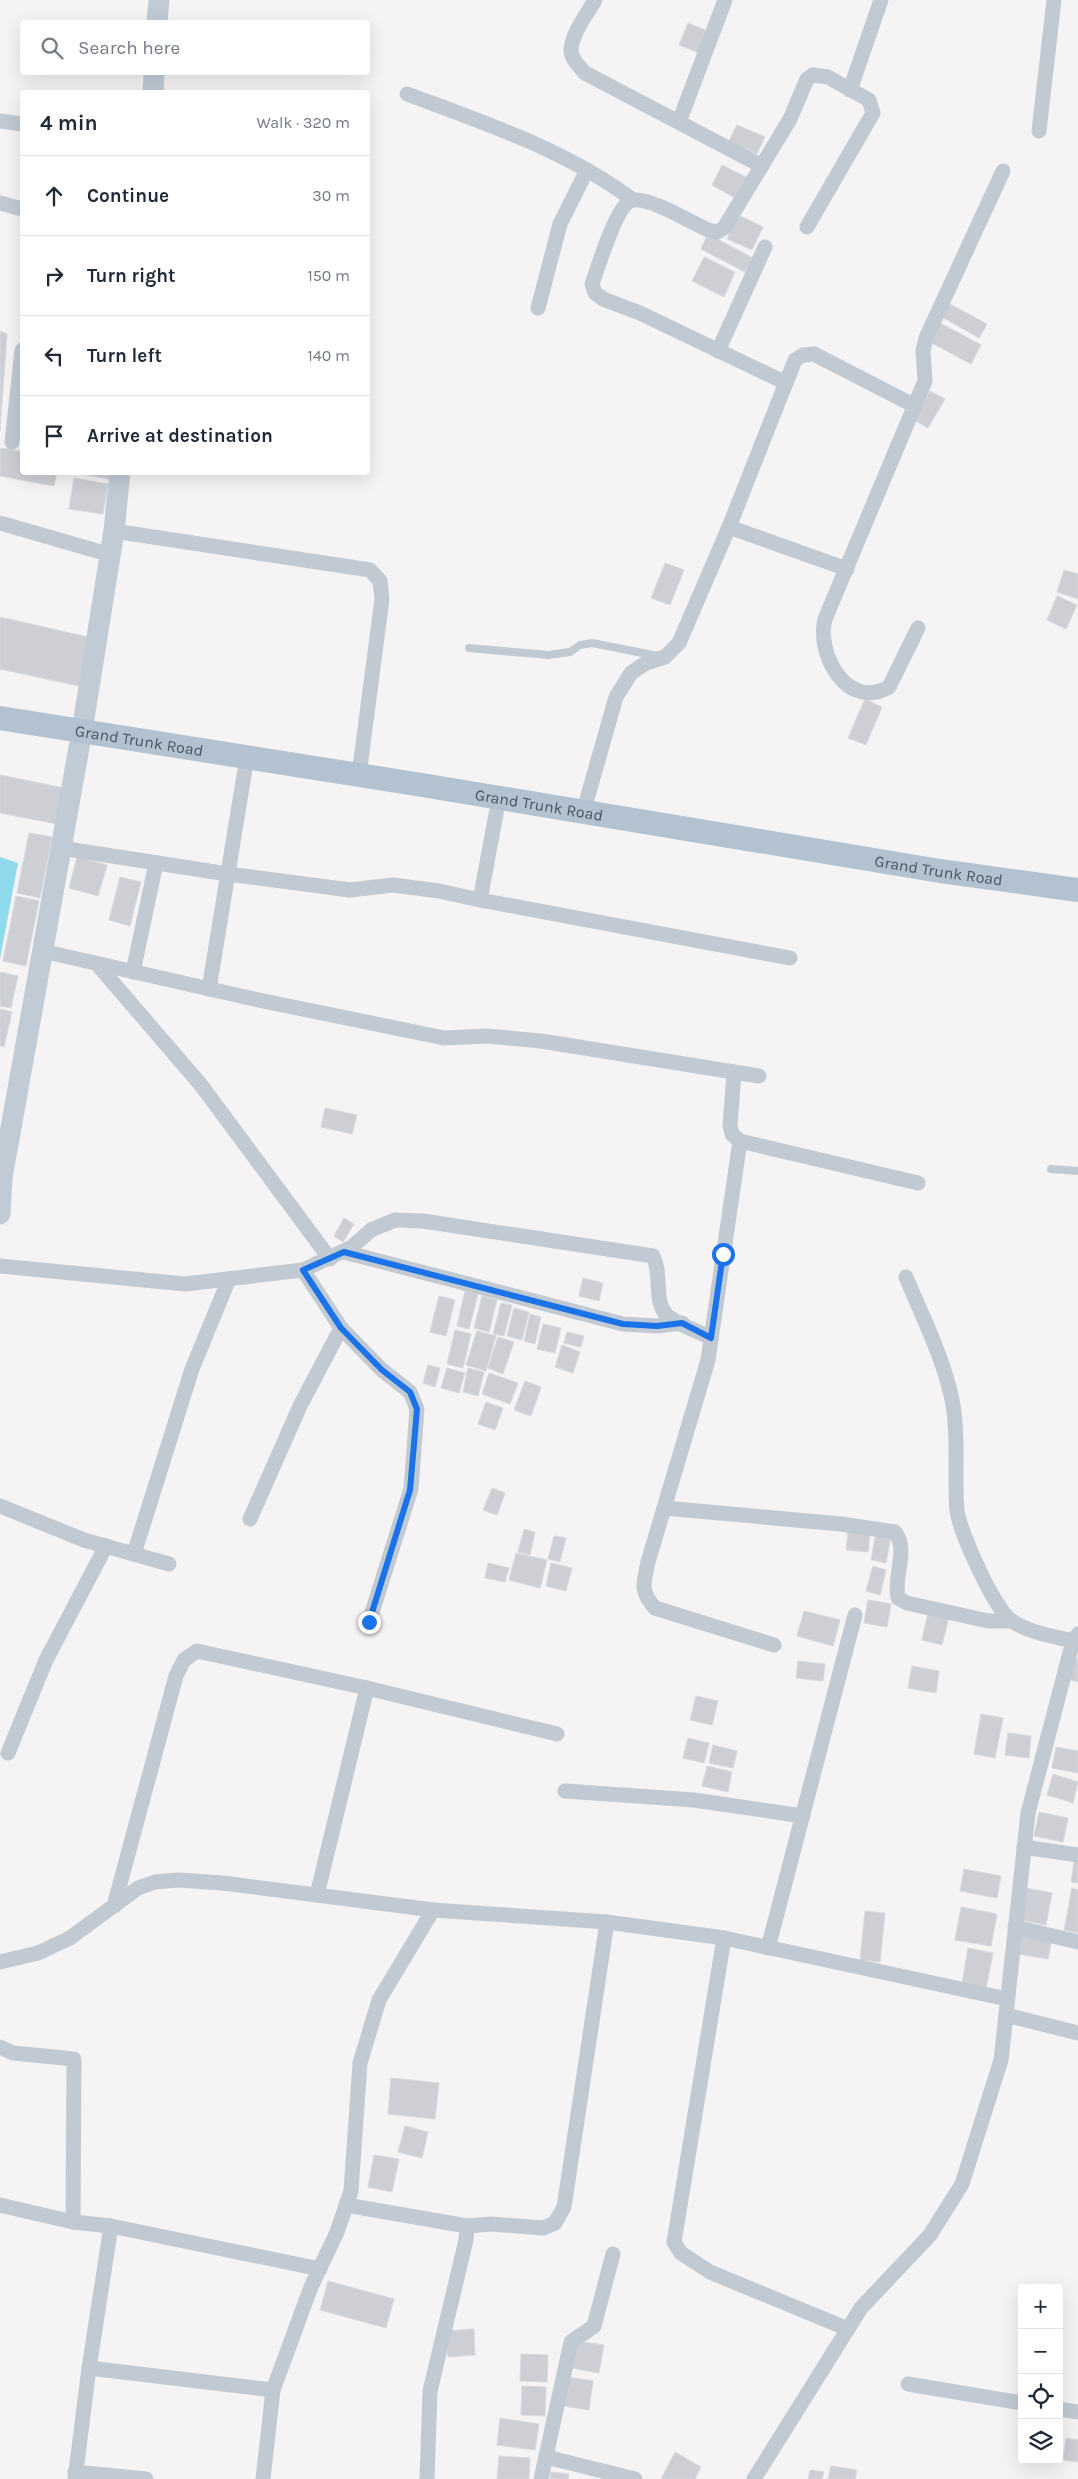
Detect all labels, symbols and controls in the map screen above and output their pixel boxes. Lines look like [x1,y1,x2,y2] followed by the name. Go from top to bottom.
[20,20,370,75] search box
[38,34,66,62] icon: search
[78,37,180,59] text: Search here
[40,111,98,135] text: 4 min
[256,113,350,132] text: Walk · 320 m
[40,182,68,210] icon: ahead
[87,185,169,207] text: Continue
[312,186,350,205] text: 30 m
[40,262,68,290] icon: right
[87,265,176,287] text: Turn right
[307,266,350,285] text: 150 m
[40,342,68,370] icon: left
[87,345,162,367] text: Turn left
[308,346,350,365] text: 140 m
[40,422,68,450] icon: arrive
[87,425,273,447] text: Arrive at destination
[74,721,205,760] street label: Grand Trunk Road
[474,785,604,825] street label: Grand Trunk Road
[873,851,1004,890] street label: Grand Trunk Road
[712,1243,735,1266] route start
[358,1611,381,1634] route end
[1018,2284,1063,2464] map controls
[1018,2284,1063,2329] button: +
[1018,2329,1063,2374] button: −
[1018,2374,1063,2419] button: locate
[1018,2419,1063,2464] button: layers

